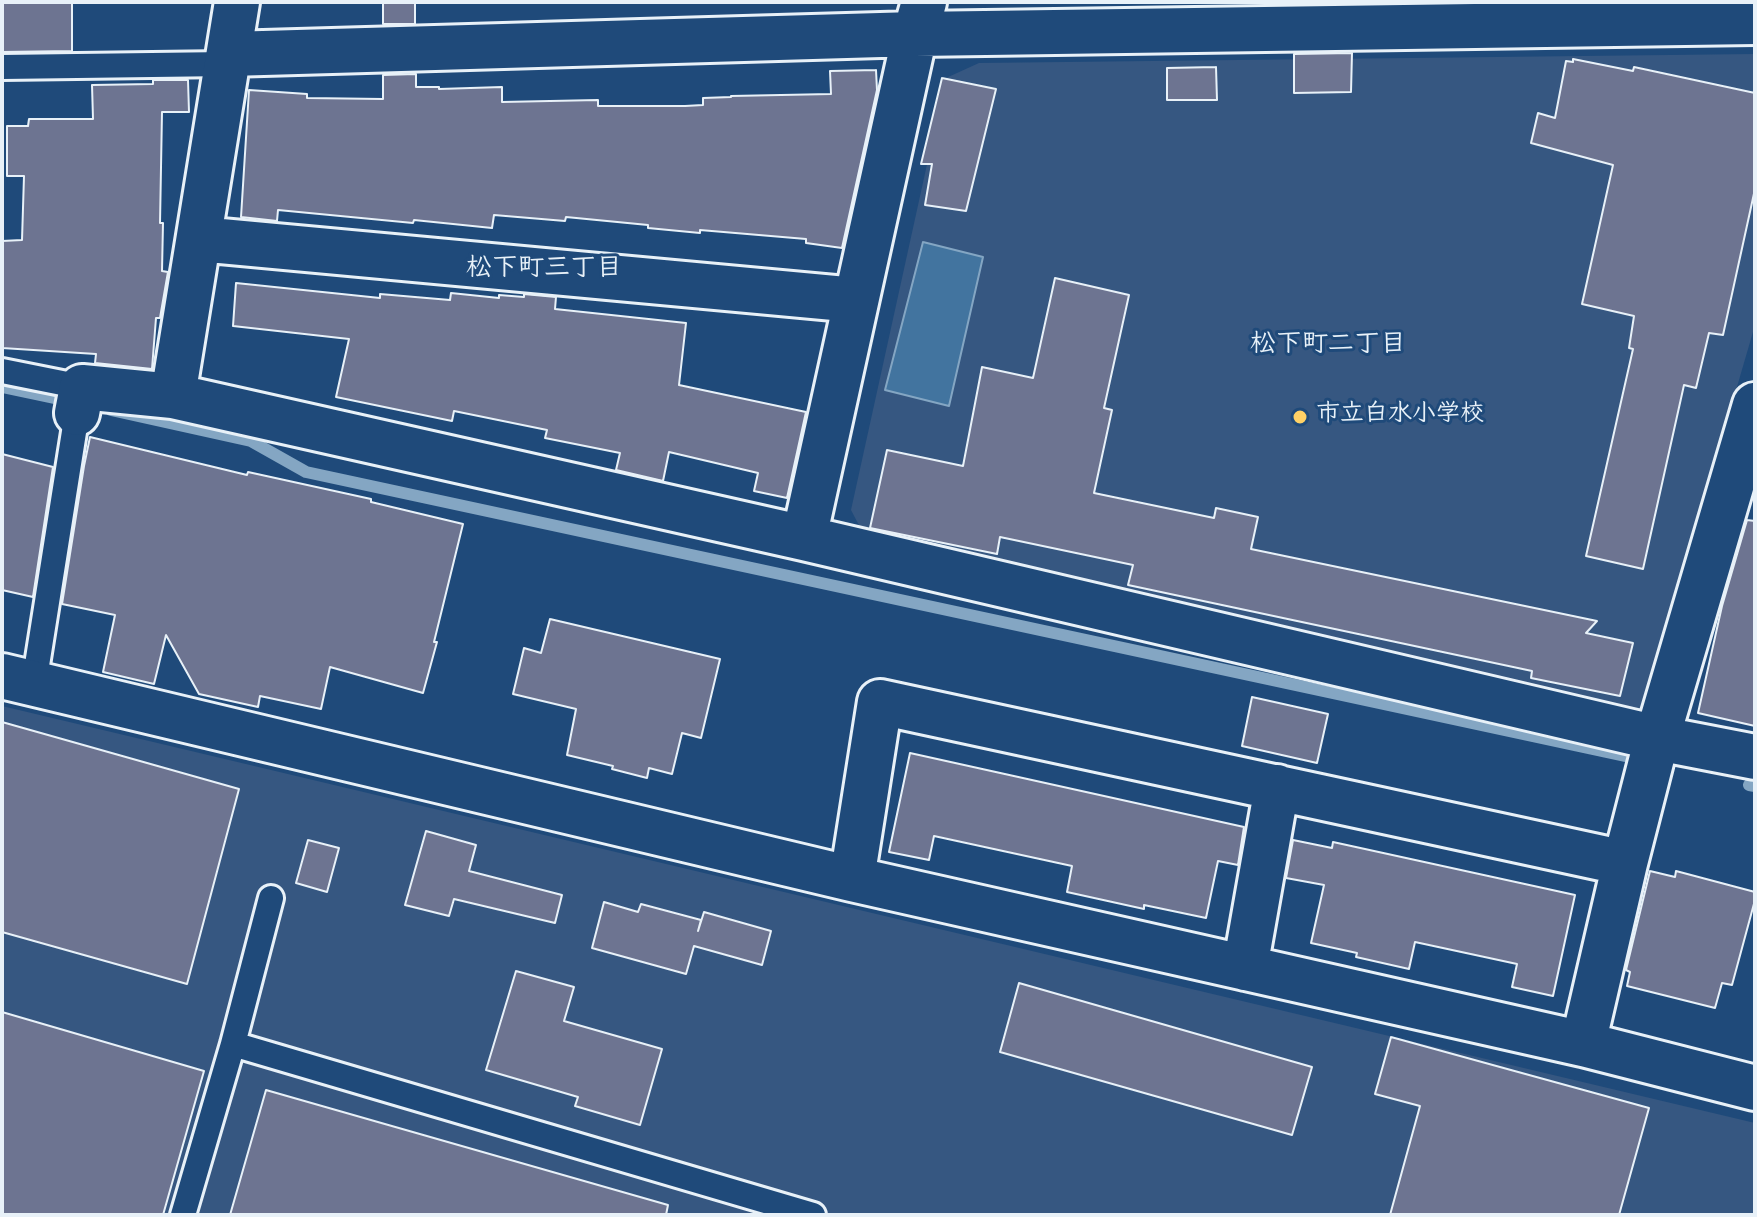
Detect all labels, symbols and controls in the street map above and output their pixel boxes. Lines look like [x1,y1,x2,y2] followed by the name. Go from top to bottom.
[466,255,622,287] district label: 松下町三丁目
[1250,331,1406,363] district label: 松下町二丁目
[1316,403,1484,431] place label: 市立白水小学校
[1291,408,1309,426] marker: 市立白水小学校

